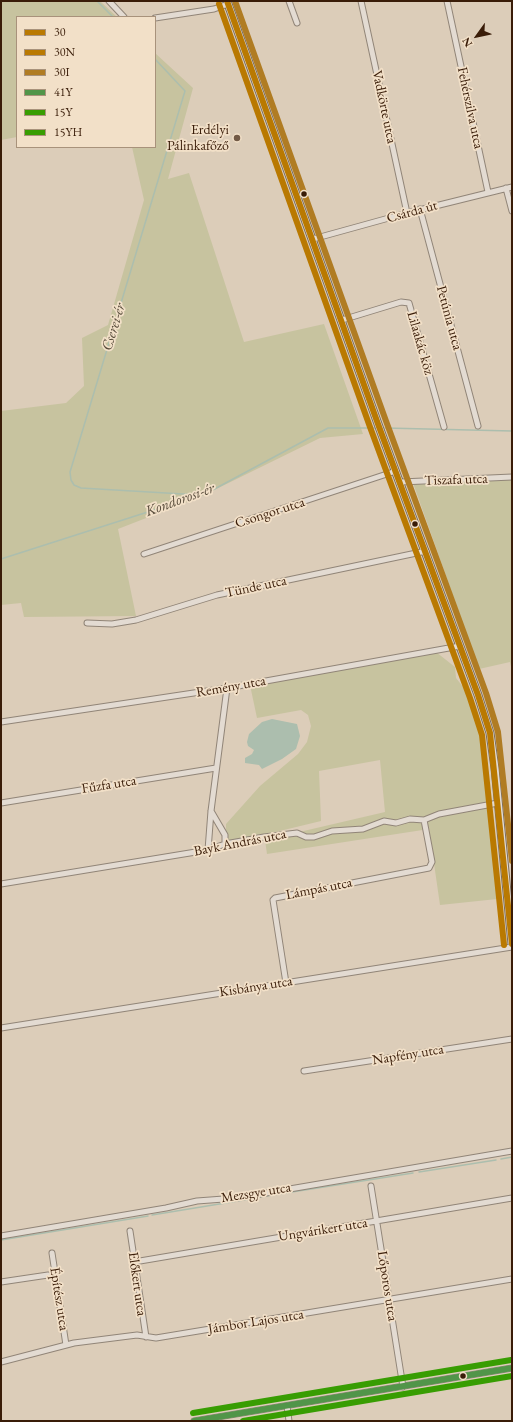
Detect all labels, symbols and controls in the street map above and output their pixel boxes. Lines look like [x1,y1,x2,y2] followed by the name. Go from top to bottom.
[16,16,156,148] legend
[457,16,497,56] north arrow
[54,24,66,40] text: 30
[459,35,475,50] text: N
[54,44,75,60] text: 30N
[54,64,70,80] text: 30I
[453,66,487,150] street label: Fehérszilva utca
[368,69,400,145] street label: Vadkörte utca
[54,84,72,100] text: 41Y
[54,104,72,120] text: 15Y
[167,122,229,154] place label: Erdélyi Pálinkafőző
[54,124,82,140] text: 15YH
[232,133,242,143] marker: Erdélyi Pálinkafőző
[299,189,309,199] unlabelled marker
[385,197,439,227] street label: Csárda út
[432,284,466,352] street label: Petúnia utca
[98,301,130,353] water label: Cserei-ér
[403,309,437,377] street label: Lilaakác köz
[424,470,488,490] street label: Tiszafa utca
[143,479,217,521] water label: Kondorosi-ér
[233,494,307,532] street label: Csongor utca
[410,519,420,529] unlabelled marker
[224,572,288,602] street label: Tünde utca
[195,673,267,701] street label: Remény utca
[80,772,138,798] street label: Fűzfa utca
[192,826,288,860] street label: Bayk András utca
[284,874,354,904] street label: Lámpás utca
[218,973,294,1001] street label: Kisbánya utca
[371,1041,445,1069] street label: Napfény utca
[220,1179,292,1207] street label: Mezsgye utca
[277,1215,369,1245] street label: Ungvárikert utca
[373,1250,401,1322] street label: Lőporos utca
[124,1251,150,1317] street label: Előkert utca
[46,1266,72,1332] street label: Építész utca
[207,1306,305,1338] street label: Jámbor Lajos utca
[458,1371,468,1381] unlabelled marker

